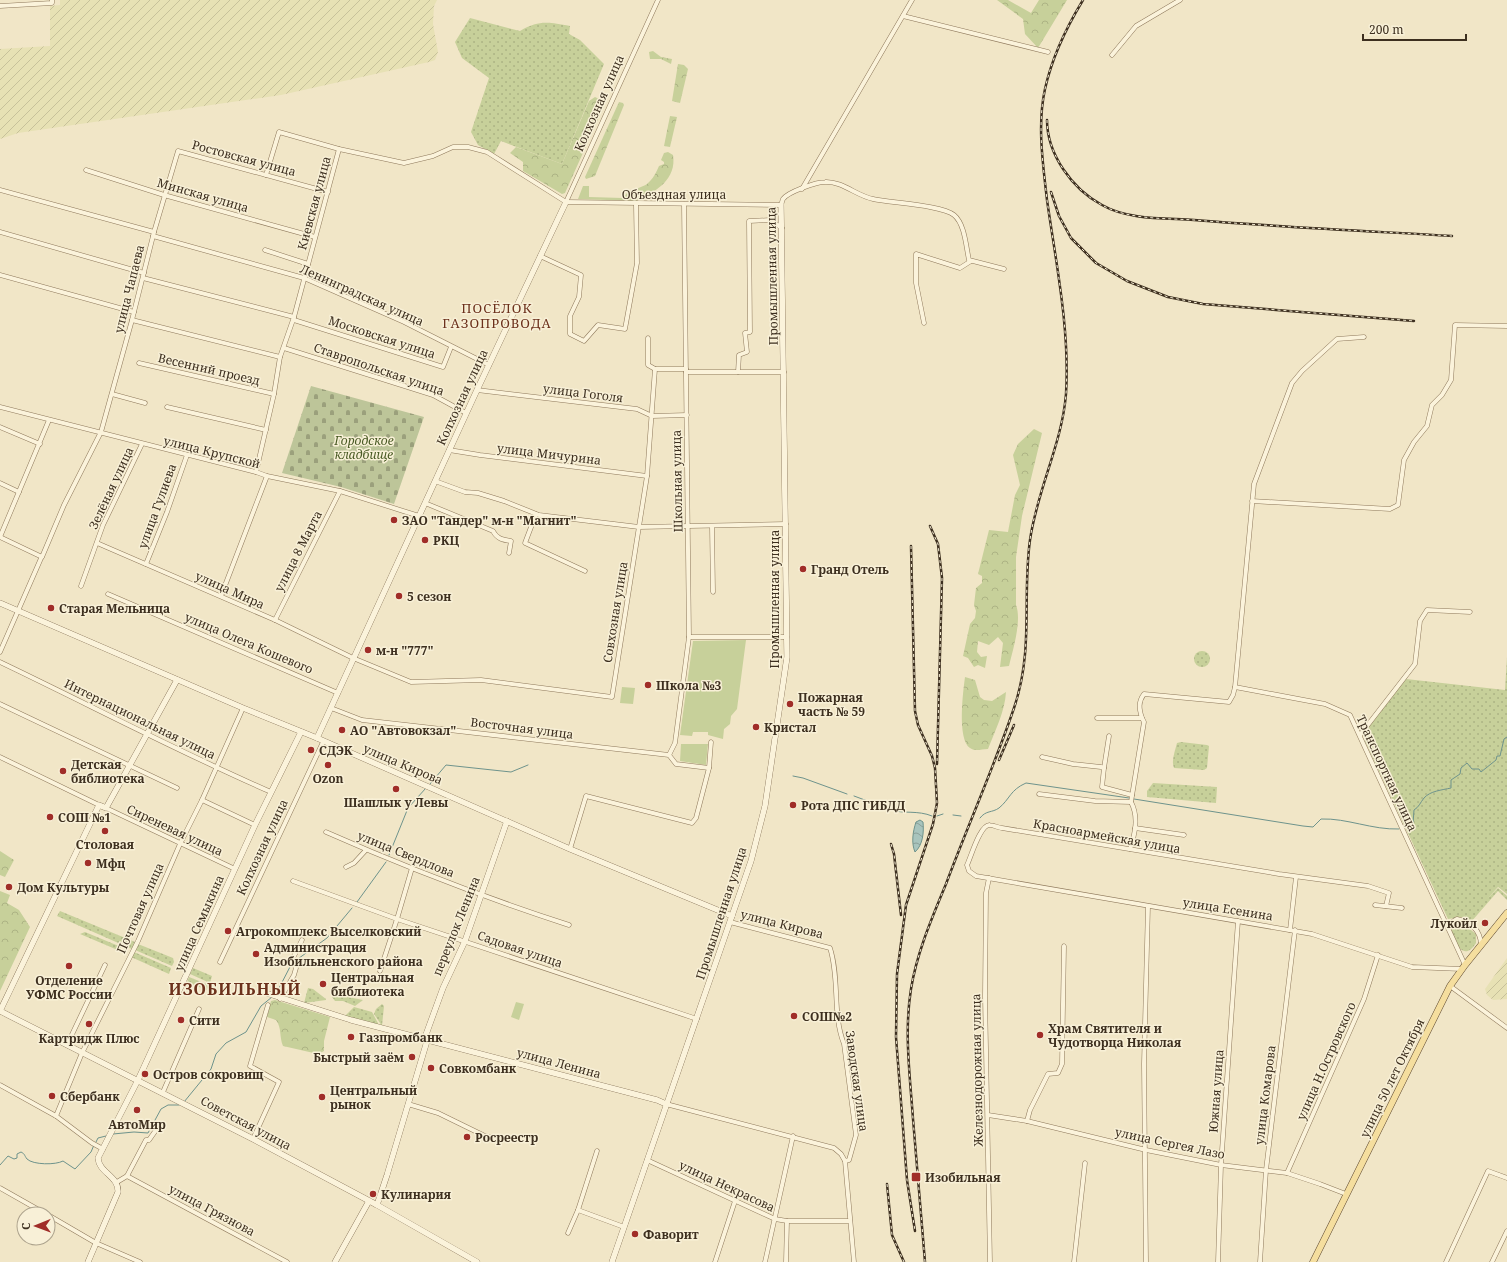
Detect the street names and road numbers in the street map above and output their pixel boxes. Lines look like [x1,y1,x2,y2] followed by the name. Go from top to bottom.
[570,52,628,154] street label: Колхозная улица
[190,136,298,180] street label: Ростовская улица
[293,154,335,252] street label: Киевская улица
[155,174,251,216] street label: Минская улица
[622,186,727,203] street label: Объездная улица
[762,206,782,346] street label: Промышленная улица
[110,243,148,335] street label: улица Чапаева
[297,260,427,330] street label: Ленинградская улица
[326,312,438,362] street label: Московская улица
[311,339,447,399] street label: Ставропольская улица
[432,346,492,448] street label: Колхозная улица
[156,349,262,389] street label: Весенний проезд
[542,380,624,406] street label: улица Гоголя
[668,429,686,532] street label: Школьная улица
[162,432,262,472] street label: улица Крупской
[496,439,602,469] street label: улица Мичурина
[84,444,138,532] street label: Зелёная улица
[134,461,180,551] street label: улица Гулиева
[270,507,326,595] street label: улица 8 Марта
[766,529,783,668] street label: Промышленная улица
[599,560,631,664] street label: Совхозная улица
[193,567,267,613] street label: улица Мира
[182,608,316,678] street label: улица Олега Кошевого
[61,675,219,763] street label: Интернациональная улица
[1353,712,1422,834] street label: Транспортная улица
[470,713,575,743] street label: Восточная улица
[361,740,445,788] street label: улица Кирова
[232,796,292,898] street label: Колхозная улица
[124,800,226,860] street label: Сиреневая улица
[1032,815,1182,857] street label: Красноармейская улица
[355,827,457,881] street label: улица Свердлова
[691,844,751,982] street label: Промышленная улица
[112,860,168,956] street label: Почтовая улица
[170,872,228,974] street label: улица Семыкина
[428,874,484,978] street label: переулок Ленина
[1182,893,1274,925] street label: улица Есенина
[739,905,825,943] street label: улица Кирова
[475,926,565,972] street label: Садовая улица
[967,993,987,1148] street label: Железнодорожная улица
[1292,999,1360,1123] street label: улица Н.Островского
[1356,1015,1428,1140] street label: улица 50 лет Октября
[841,1029,873,1133] street label: Заводская улица
[515,1044,603,1082] street label: улица Ленина
[1250,1044,1280,1146] street label: улица Комарова
[1205,1048,1227,1133] street label: Южная улица
[198,1092,295,1154] street label: Советская улица
[1113,1123,1227,1163] street label: улица Сергея Лазо
[676,1156,778,1216] street label: улица Некрасова
[166,1180,258,1240] street label: улица Грязнова

